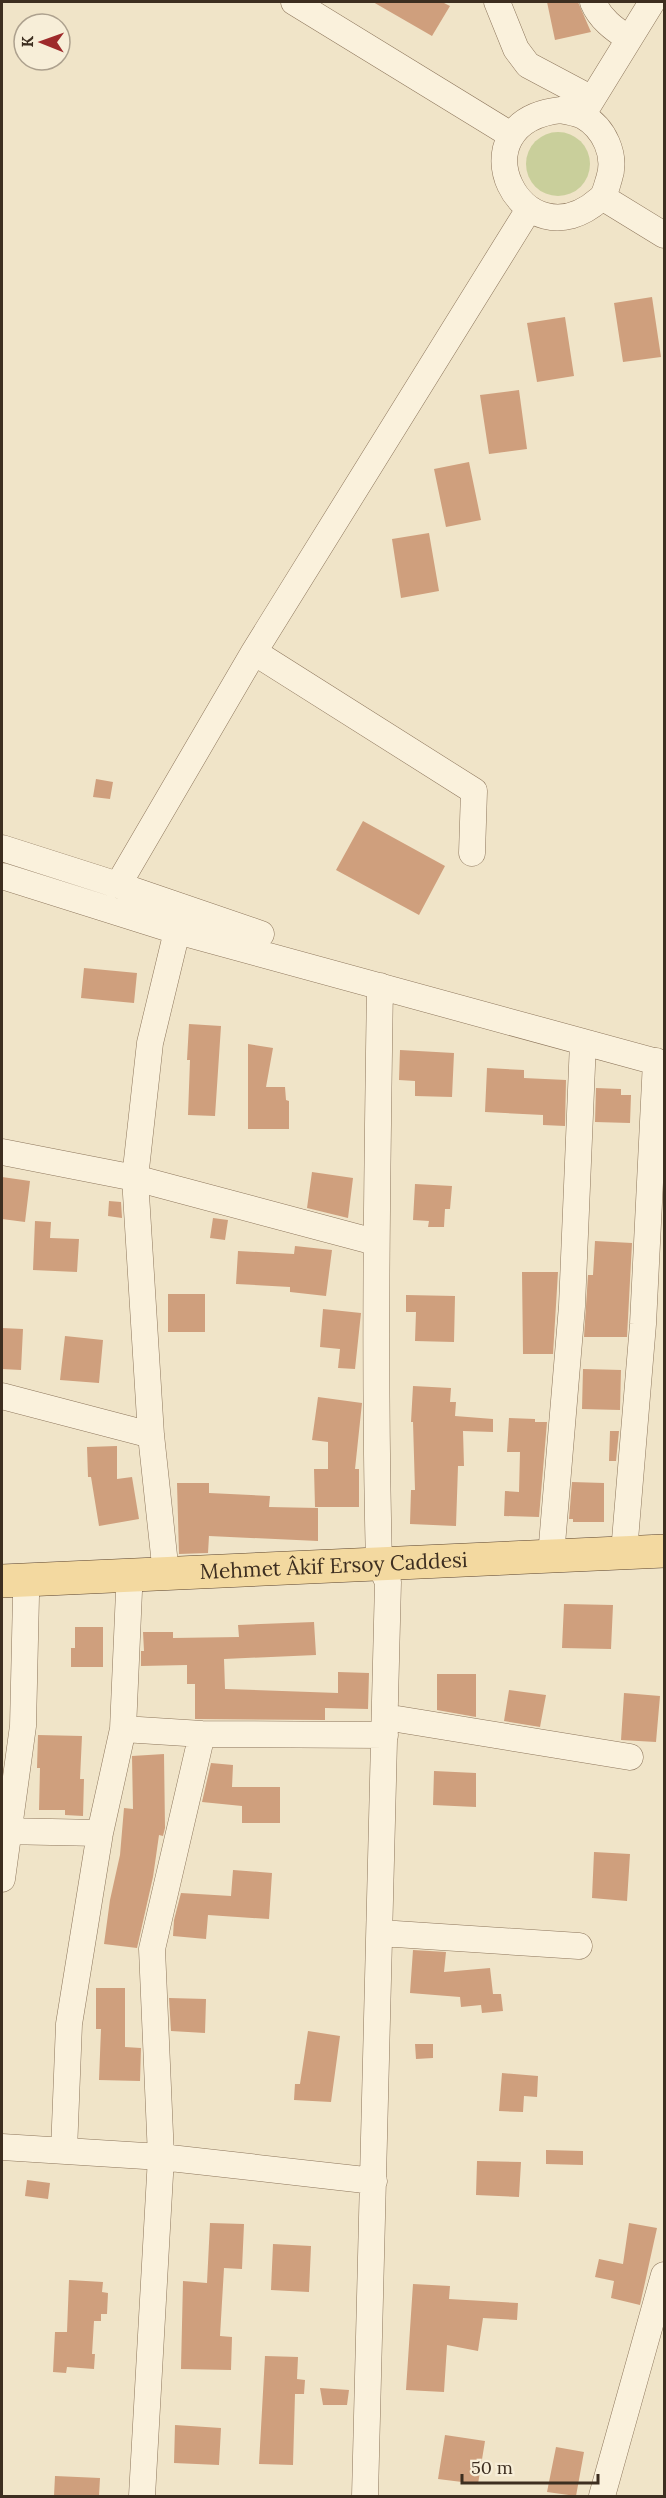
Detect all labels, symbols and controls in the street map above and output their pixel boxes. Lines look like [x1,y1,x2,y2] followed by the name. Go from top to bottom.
[12,12,72,72] north arrow
[17,35,37,48] text: K
[199,1546,468,1585] street label: Mehmet Âkif Ersoy Caddesi
[462,2447,598,2485] scale bar
[471,2456,513,2479] text: 50 m

